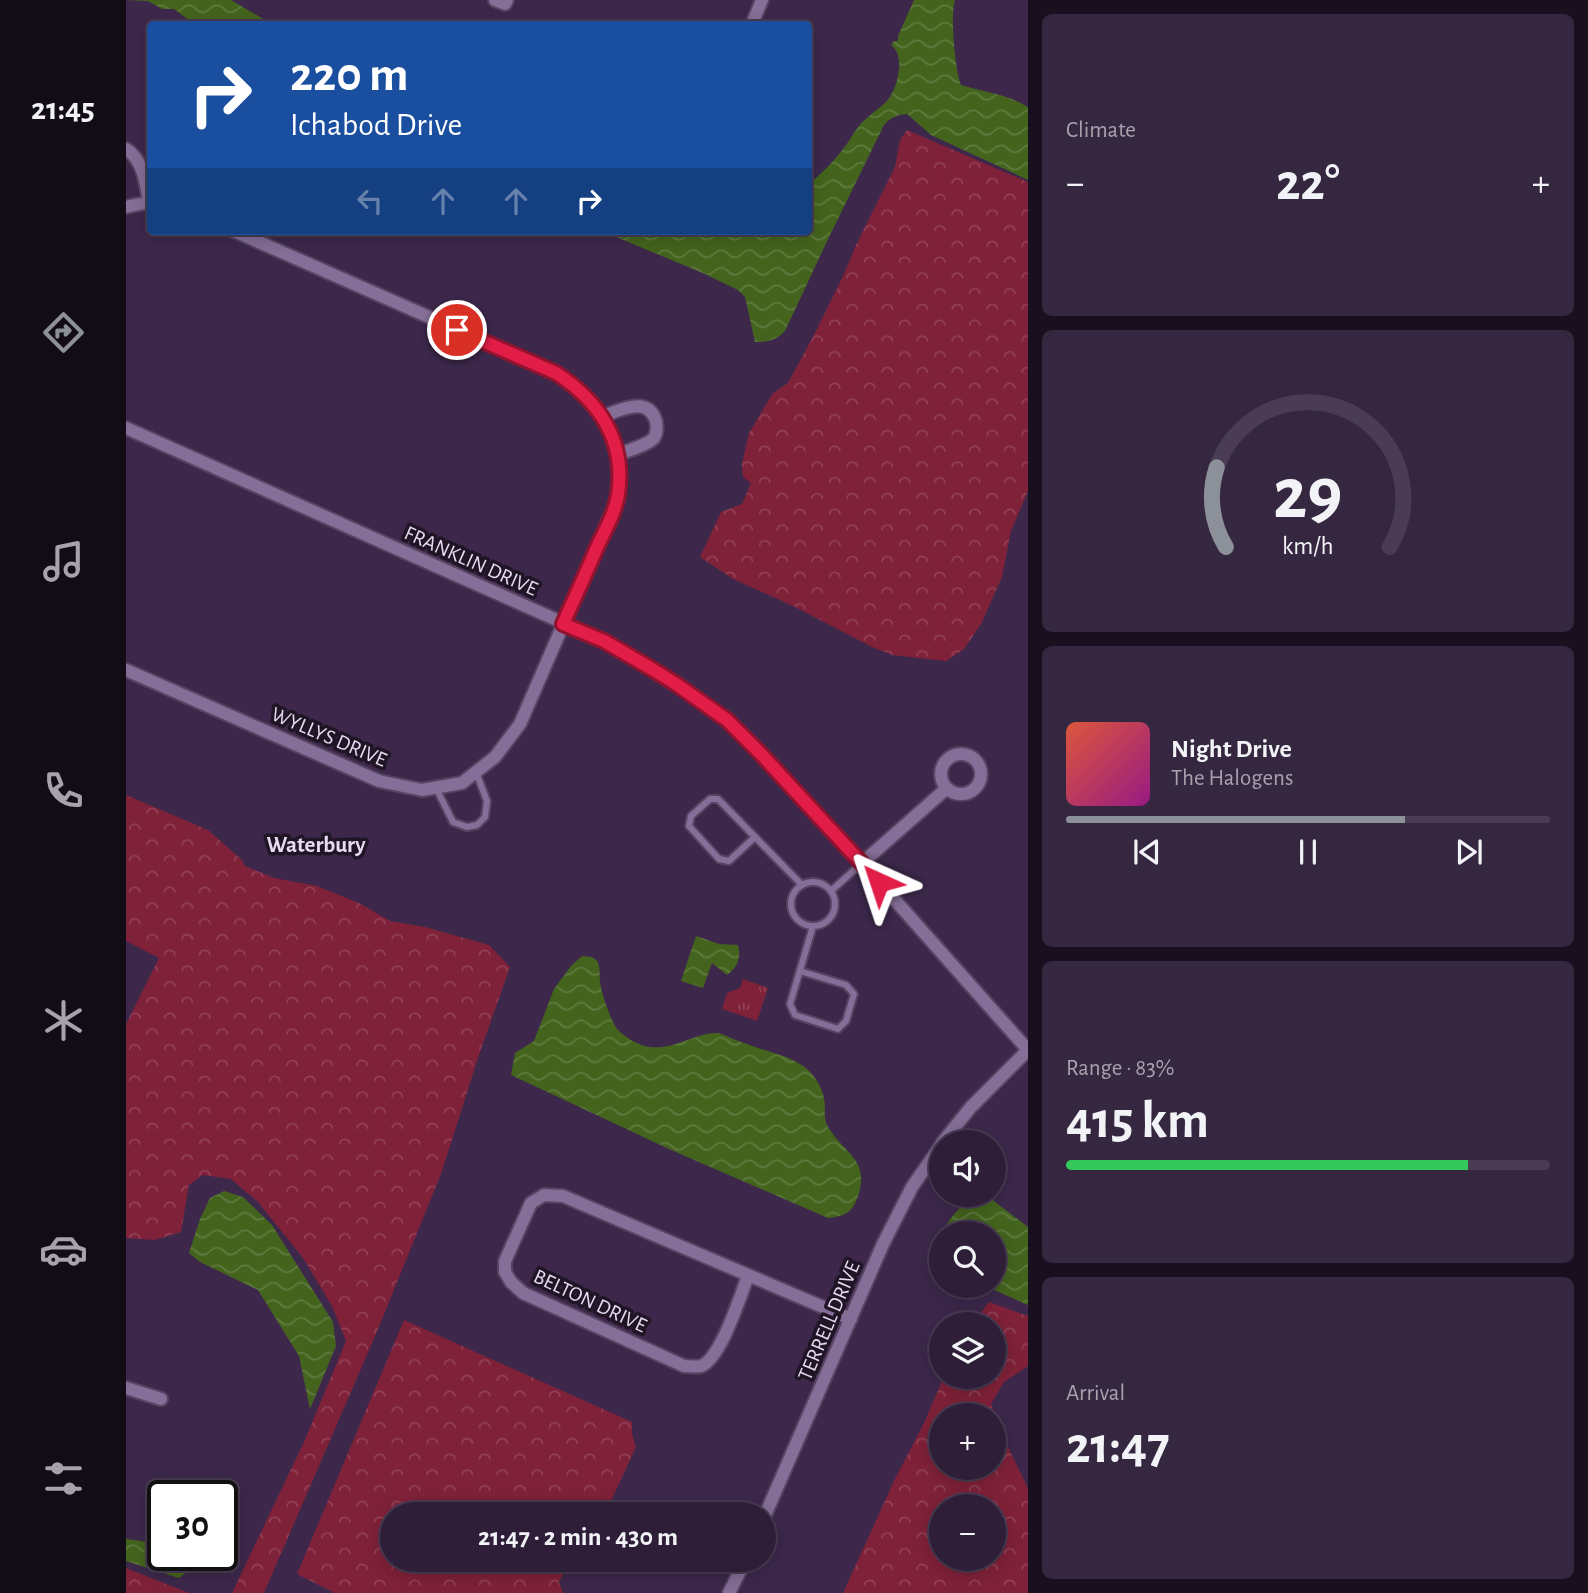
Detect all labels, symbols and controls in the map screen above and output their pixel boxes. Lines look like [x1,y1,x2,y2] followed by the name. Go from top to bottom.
[175,49,266,140] icon: right
[290,51,409,100] text: 220 m
[31,93,95,125] text: 21:45
[290,109,462,141] text: Ichabod Drive
[1066,119,1136,142] text: Climate
[1276,157,1340,209] text: 22°
[1066,165,1084,203] text: −
[1532,165,1550,203] text: +
[351,182,389,220] icon: left
[424,182,462,220] icon: ahead
[497,182,535,220] icon: ahead
[570,182,608,220] icon: right
[427,300,487,360] pin
[39,308,88,357] icon: directions
[438,311,476,349] icon: arrive
[1273,459,1343,532] text: 29
[401,522,541,600] street label: FRANKLIN DRIVE
[1282,533,1334,558] text: km/h
[39,537,88,586] icon: music
[268,703,390,771] street label: WYLLYS DRIVE
[1171,736,1292,762] text: Night Drive
[39,766,88,815] icon: phone
[1171,767,1293,790] text: The Halogens
[1128,833,1166,871] icon: previous
[1289,833,1327,871] icon: pause
[1450,833,1488,871] icon: next
[266,834,366,857] district label: Waterbury
[842,845,916,919] position arrow
[39,996,88,1045] icon: climate
[1066,1057,1175,1080] text: Range · 83%
[1066,1095,1209,1147] text: 415 km
[929,1130,1006,1571] map controls
[929,1130,1006,1207] button: sound
[929,1221,1006,1298] button: search
[39,1225,88,1274] icon: car
[794,1258,864,1384] street label: TERRELL DRIVE
[530,1266,650,1336] street label: BELTON DRIVE
[929,1312,1006,1389] button: layers
[1066,1382,1125,1405] text: Arrival
[929,1403,1006,1480] button: +
[1066,1420,1170,1472] text: 21:47
[39,1454,88,1503] icon: filters
[147,1480,238,1571] speed limit sign: 30
[929,1494,1006,1571] button: −
[478,1524,678,1550] text: 21:47 · 2 min · 430 m

